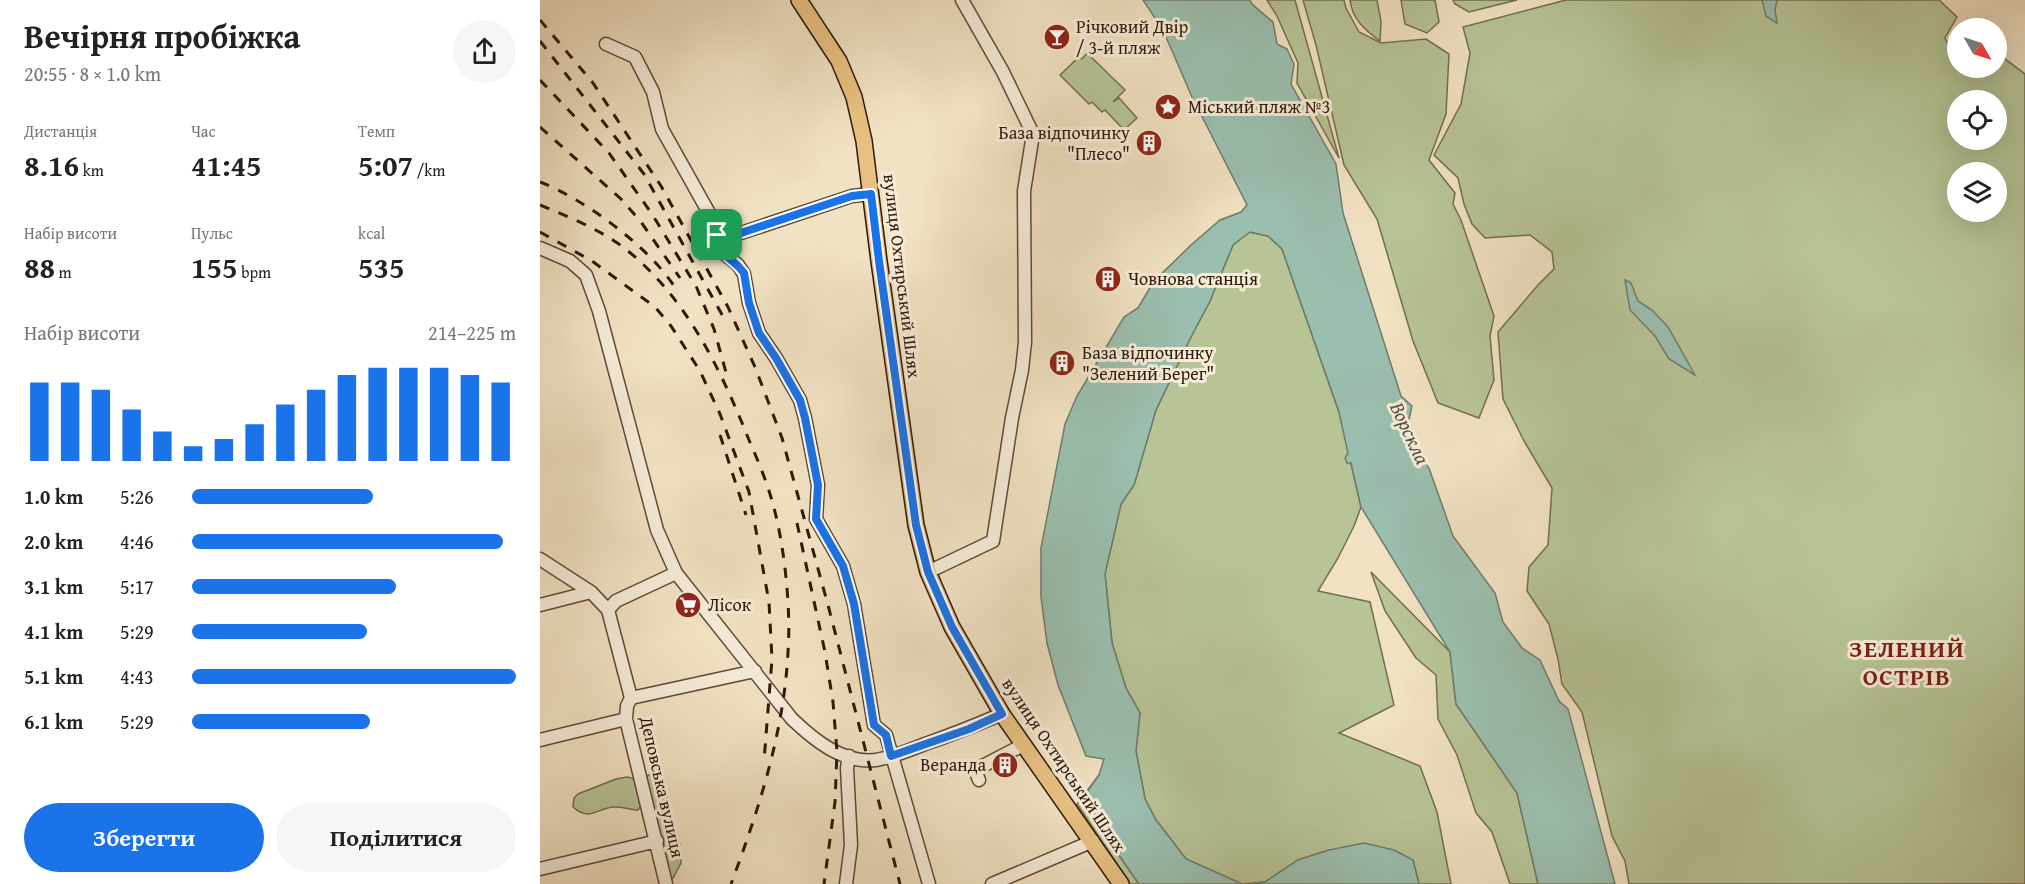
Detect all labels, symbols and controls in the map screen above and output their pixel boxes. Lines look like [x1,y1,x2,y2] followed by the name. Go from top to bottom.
[24,12,300,60] text: Вечірня пробіжка
[1076,13,1188,61] place label: Річковий Двір / 3-й пляж
[1947,18,2007,78] north arrow
[1947,18,2007,222] map controls
[453,20,516,83] button: share
[1042,22,1072,52] bar icon: Річковий Двір / 3-й пляж
[24,59,161,88] text: 20:55 · 8 × 1.0 km
[1947,90,2007,150] button: locate
[1153,92,1183,122] place icon: Міський пляж №3
[1188,93,1330,120] place label: Міський пляж №3
[24,119,97,143] text: Дистанція
[191,119,215,143] text: Час
[358,119,395,143] text: Темп
[999,119,1130,167] place label: База відпочинку "Плесо"
[1134,128,1164,158] building icon: База відпочинку "Плесо"
[24,143,79,187] text: 8.16
[191,143,262,187] text: 41:45
[358,143,413,187] text: 5:07
[79,158,104,182] text: km
[413,158,445,182] text: /km
[1947,162,2007,222] button: layers
[877,172,929,380] street label: вулиця Охтирський Шлях
[691,209,742,260] pin
[700,218,733,251] icon: arrive
[24,221,117,245] text: Набір висоти
[191,221,233,245] text: Пульс
[358,221,385,245] text: kcal
[24,245,55,289] text: 88
[191,245,238,289] text: 155
[358,245,405,289] text: 535
[55,260,72,284] text: m
[238,260,271,284] text: bpm
[1093,264,1123,294] building icon: Човнова станція
[1128,265,1258,292] place label: Човнова станція
[24,318,140,347] text: Набір висоти
[428,318,516,347] text: 214–225 m
[1082,339,1214,387] place label: База відпочинку "Зелений Берег"
[1047,348,1077,378] building icon: База відпочинку "Зелений Берег"
[1383,396,1438,469] water label: Ворскла
[24,482,83,511] text: 1.0 km
[120,482,154,511] text: 5:26
[24,527,83,556] text: 2.0 km
[120,527,154,556] text: 4:46
[24,572,83,601] text: 3.1 km
[120,572,154,601] text: 5:17
[673,590,703,620] supermarket icon: Лісок
[708,591,752,618] place label: Лісок
[24,617,83,646] text: 4.1 km
[120,617,154,646] text: 5:29
[1849,631,1965,694] district label: ЗЕЛЕНИЙ ОСТРІВ
[24,662,83,691] text: 5.1 km
[120,662,154,691] text: 4:43
[996,672,1134,858] street label: вулиця Охтирський Шлях
[24,707,83,736] text: 6.1 km
[120,707,154,736] text: 5:29
[633,713,692,860] street label: Деповська вулиця
[990,750,1020,780] building icon: Веранда
[920,751,986,778] place label: Веранда
[24,803,264,872] button: Зберегти
[276,803,516,872] button: Поділитися

